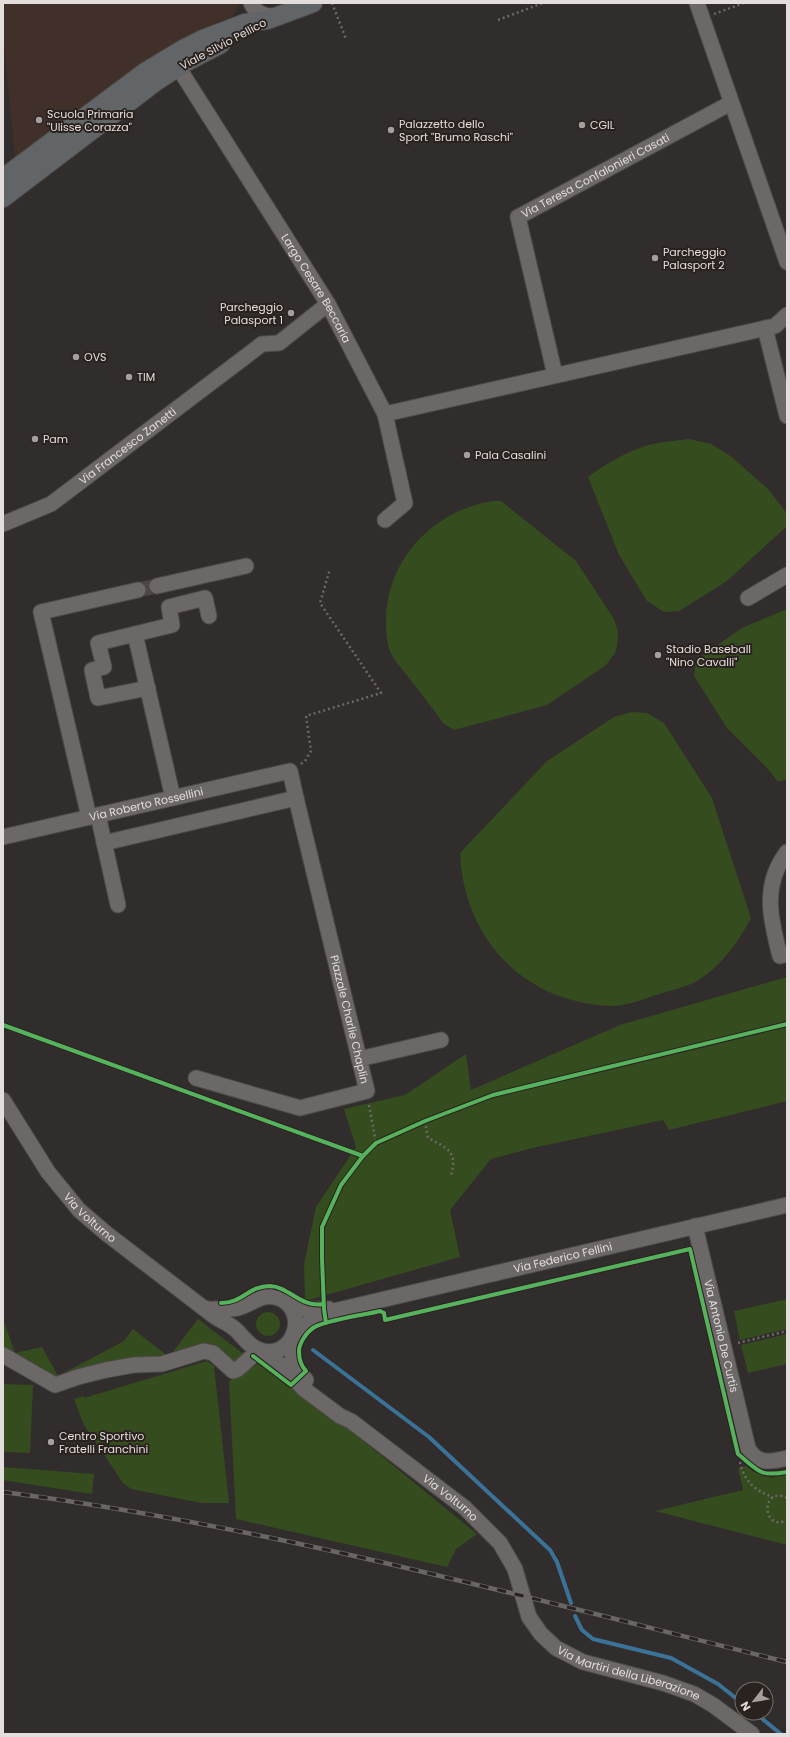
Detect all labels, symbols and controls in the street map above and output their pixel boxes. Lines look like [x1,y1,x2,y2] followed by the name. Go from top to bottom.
[177,14,269,74] street label: Viale Silvio Pellico
[47,106,133,135] place label: Scuola Primaria "Ulisse Corazza"
[34,115,44,125] marker: Scuola Primaria "Ulisse Corazza"
[399,116,513,145] place label: Palazzetto dello Sport "Brumo Raschi"
[590,117,615,133] place label: CGIL
[577,120,587,130] marker: CGIL
[386,125,396,135] marker: Palazzetto dello Sport "Brumo Raschi"
[518,129,673,222] street label: Via Teresa Confalonieri Casati
[277,231,355,346] street label: Largo Cesare Beccaria
[663,244,726,273] place label: Parcheggio Palasport 2
[650,253,660,263] marker: Parcheggio Palasport 2
[220,299,283,328] place label: Parcheggio Palasport 1
[286,308,296,318] marker: Parcheggio Palasport 1
[84,349,107,365] place label: OVS
[71,352,81,362] marker: OVS
[137,369,155,385] place label: TIM
[124,372,134,382] marker: TIM
[75,404,180,488] street label: Via Francesco Zanetti
[43,431,68,447] place label: Pam
[30,434,40,444] marker: Pam
[475,447,546,463] place label: Pala Casalini
[462,450,472,460] marker: Pala Casalini
[666,641,751,670] place label: Stadio Baseball "Nino Cavalli"
[653,650,663,660] marker: Stadio Baseball "Nino Cavalli"
[88,783,205,825] street label: Via Roberto Rossellini
[326,954,373,1085] street label: Piazzale Charlie Chaplin
[60,1189,120,1246] street label: Via Volturno
[512,1238,614,1277] street label: Via Federico Fellini
[700,1278,742,1394] street label: Via Antonio De Curtis
[59,1428,149,1457] place label: Centro Sportivo Fratelli Franchini
[46,1437,56,1447] marker: Centro Sportivo Fratelli Franchini
[419,1470,482,1525] street label: Via Volturno
[554,1642,704,1704] street label: Via Martiri della Liberazione
[734,1681,774,1721] north arrow
[736,1698,754,1714] text: N

